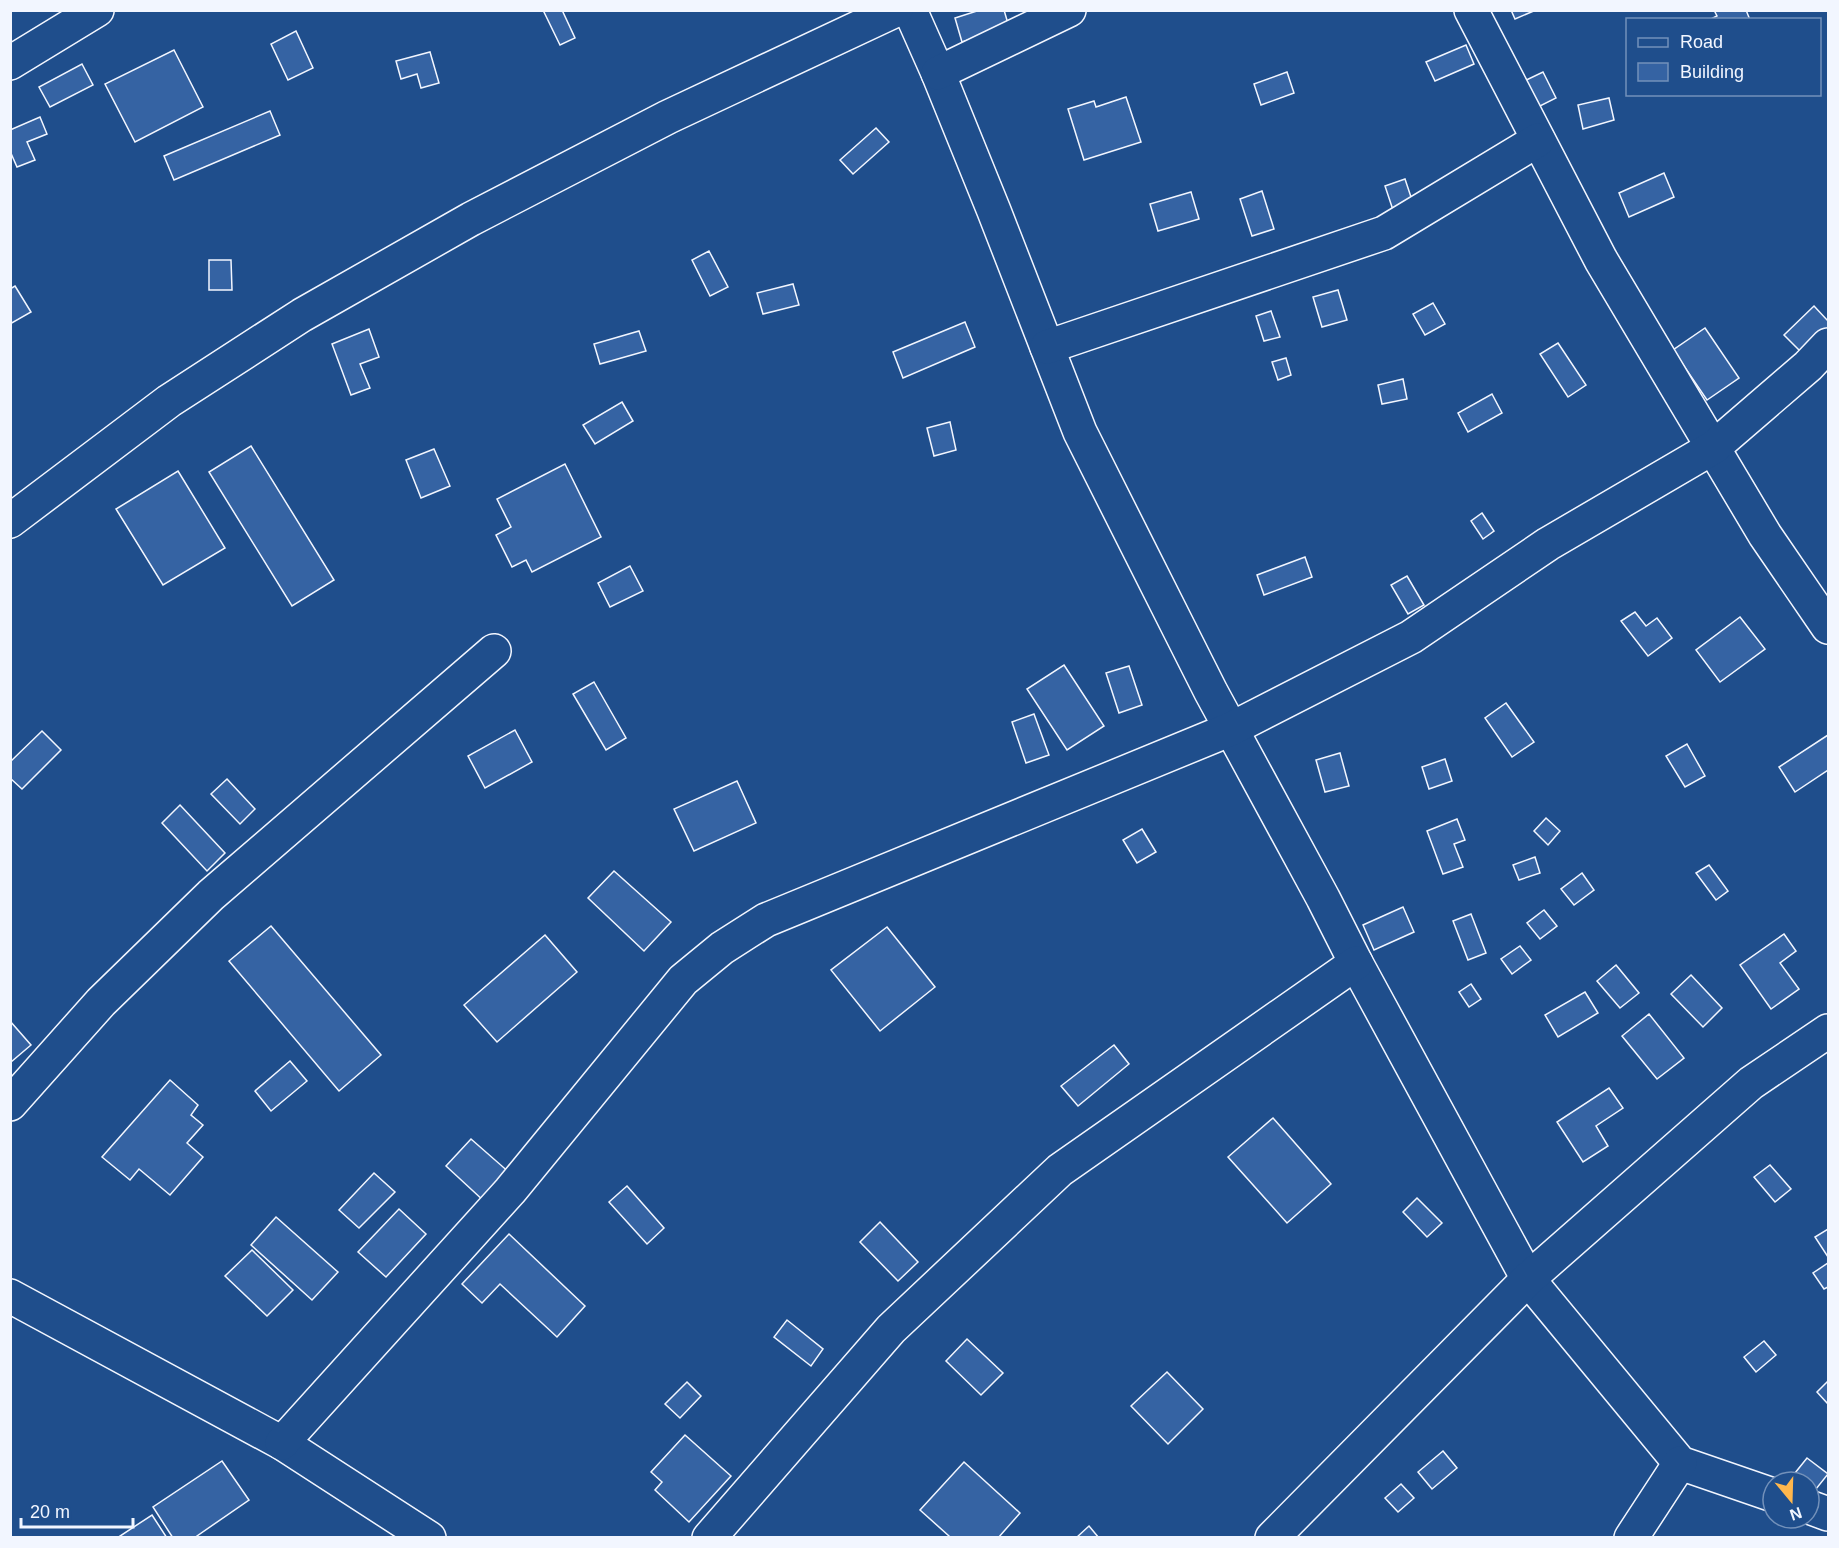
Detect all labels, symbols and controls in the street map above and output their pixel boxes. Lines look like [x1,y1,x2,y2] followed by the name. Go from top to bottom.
[1626,18,1821,96] legend
[1680,32,1723,52] text: Road
[1680,62,1744,82] text: Building
[1761,1470,1821,1530] north arrow
[21,1491,134,1529] scale bar
[30,1502,70,1522] text: 20 m
[1787,1504,1804,1524] text: N

